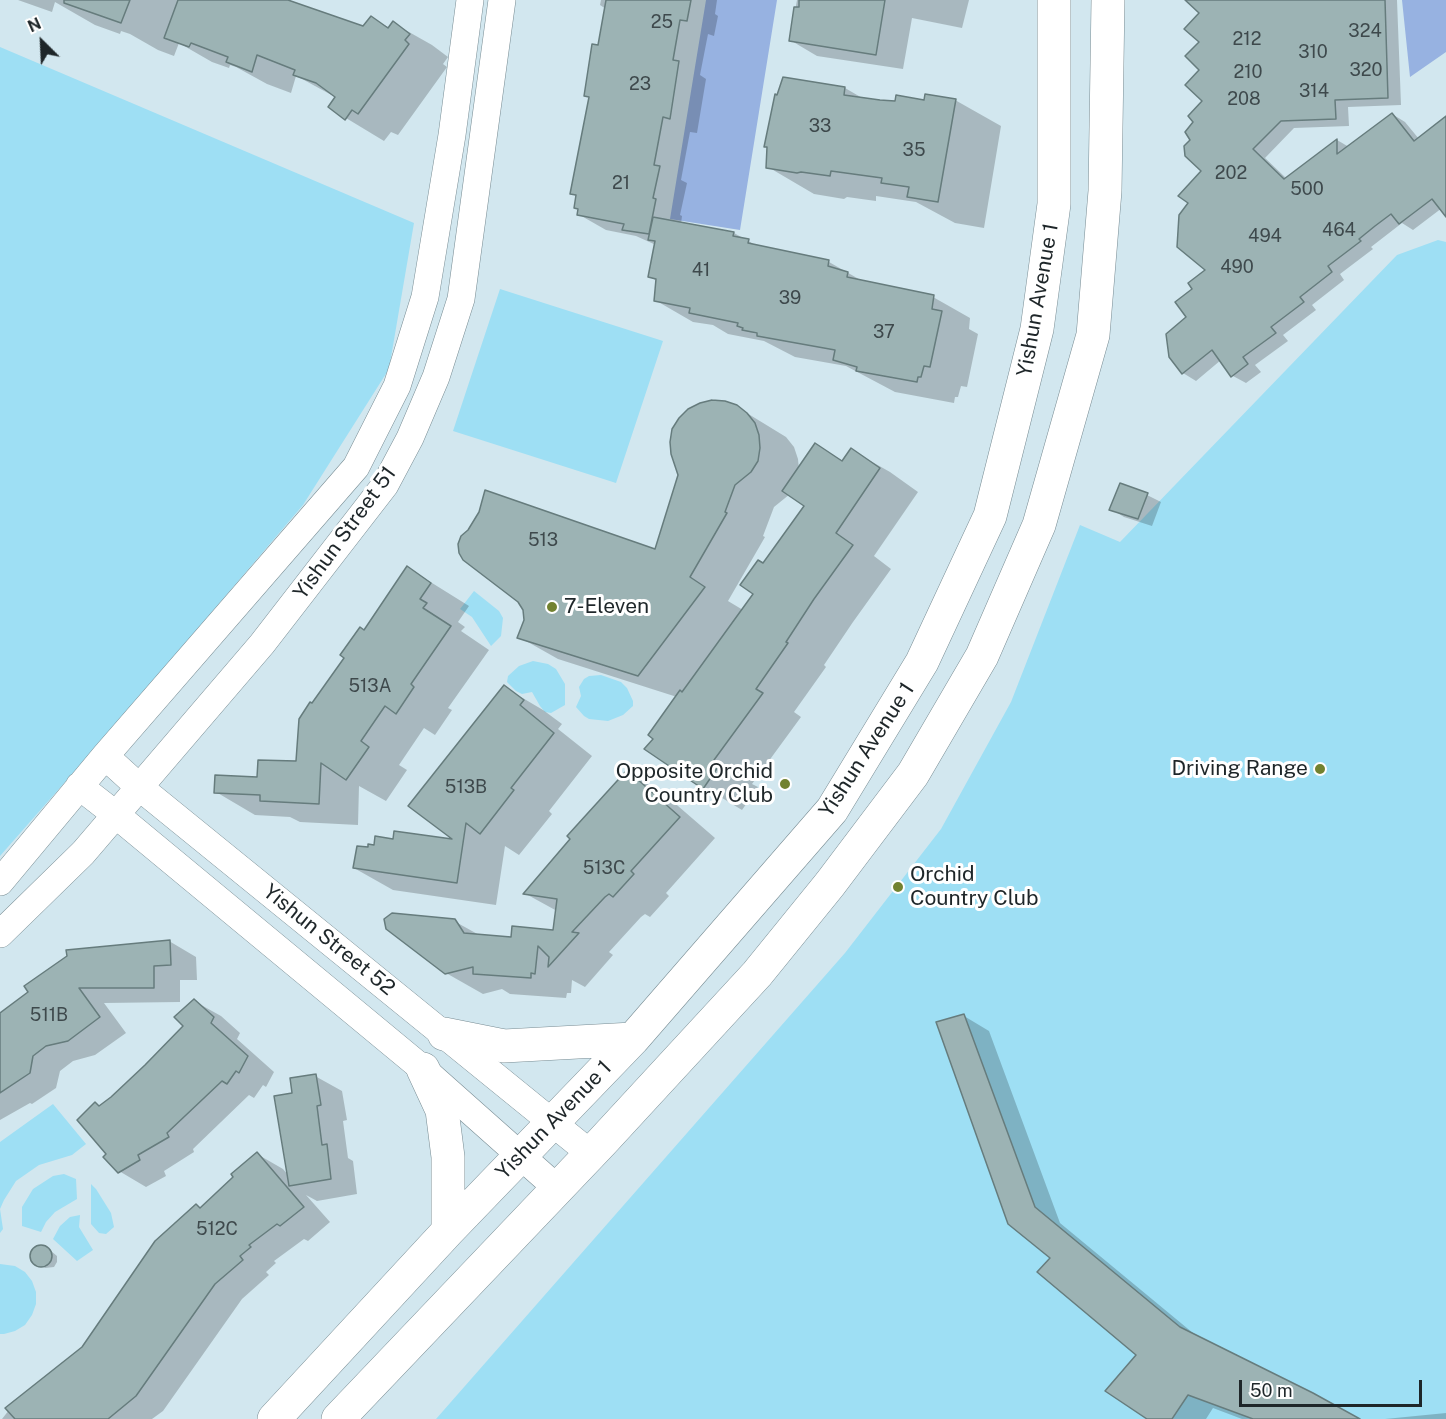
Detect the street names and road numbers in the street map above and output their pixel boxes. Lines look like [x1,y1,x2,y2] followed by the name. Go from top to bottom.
[1012,221,1064,379] street label: Yishun Avenue 1
[288,462,402,604] street label: Yishun Street 51
[814,678,920,822] street label: Yishun Avenue 1
[258,879,400,1001] street label: Yishun Street 52
[491,1055,617,1185] street label: Yishun Avenue 1

